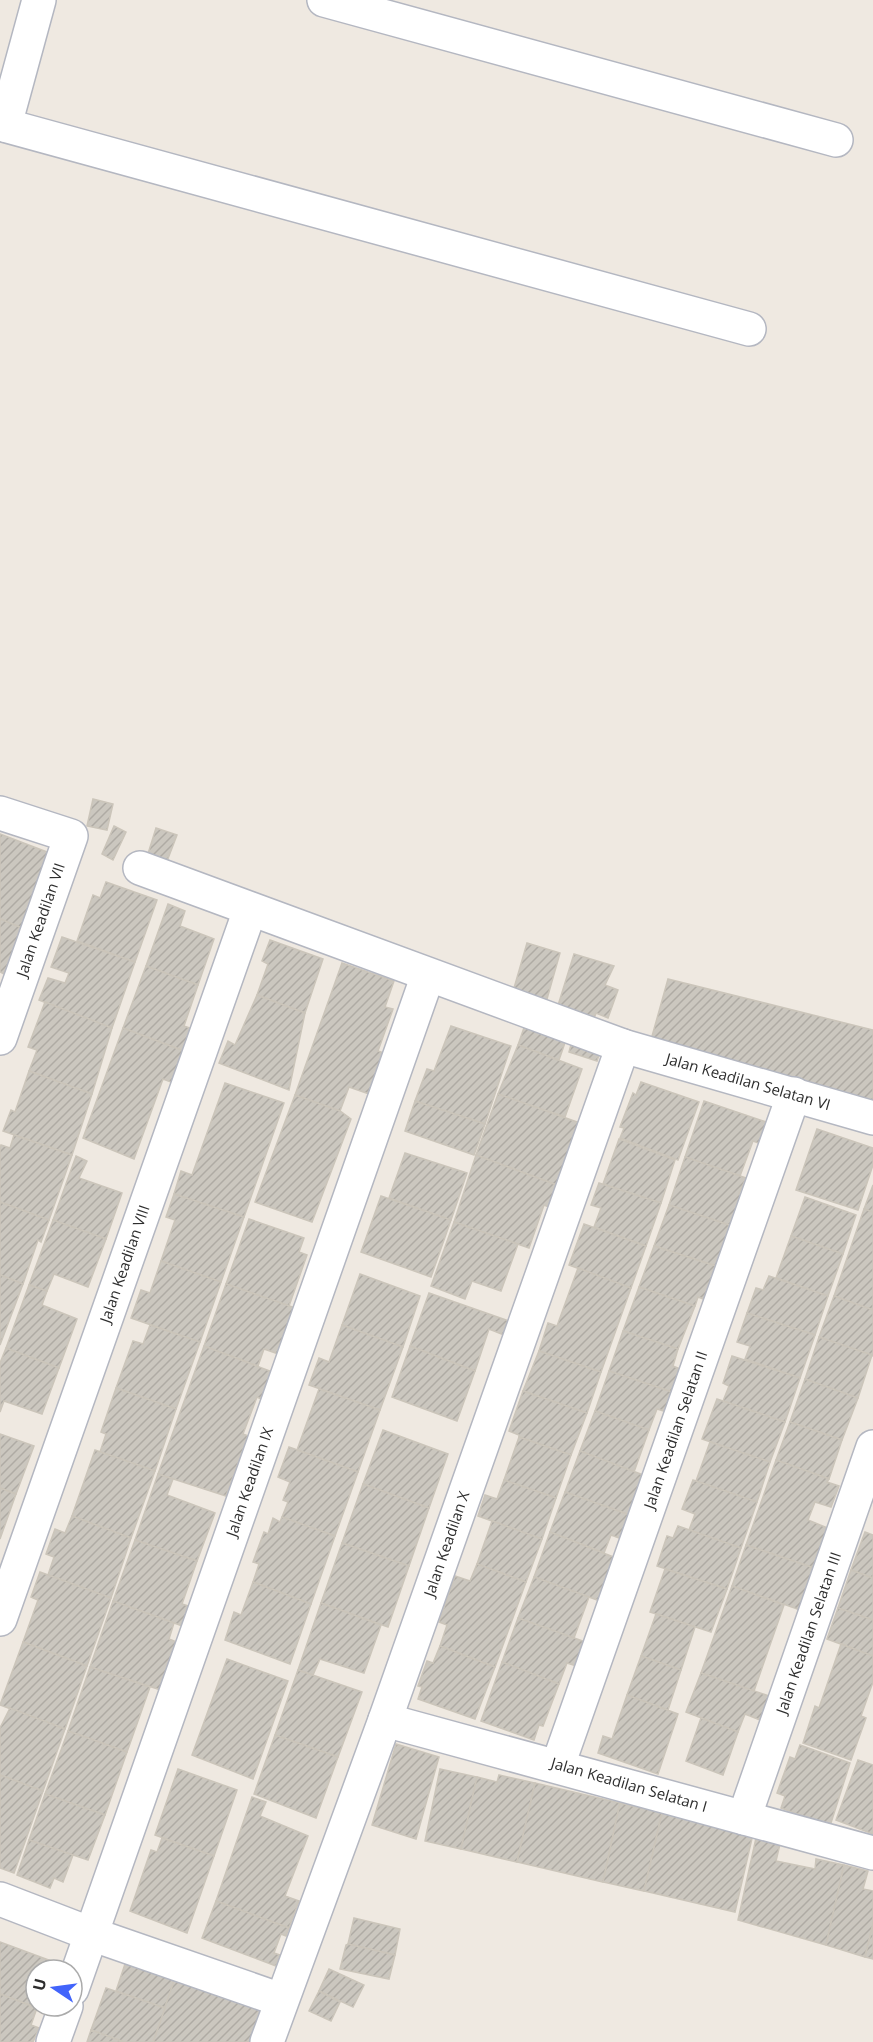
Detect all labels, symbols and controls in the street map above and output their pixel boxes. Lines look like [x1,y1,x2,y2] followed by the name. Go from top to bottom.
[11,860,69,981] street label: Jalan Keadilan VII
[662,1047,833,1114] street label: Jalan Keadilan Selatan VI
[94,1202,154,1327] street label: Jalan Keadilan VIII
[638,1348,711,1513] street label: Jalan Keadilan Selatan II
[220,1424,277,1541] street label: Jalan Keadilan IX
[418,1488,474,1601] street label: Jalan Keadilan X
[770,1549,845,1718] street label: Jalan Keadilan Selatan III
[547,1752,710,1816] street label: Jalan Keadilan Selatan I
[24,1958,84,2018] north arrow
[27,1976,51,1993] text: U

